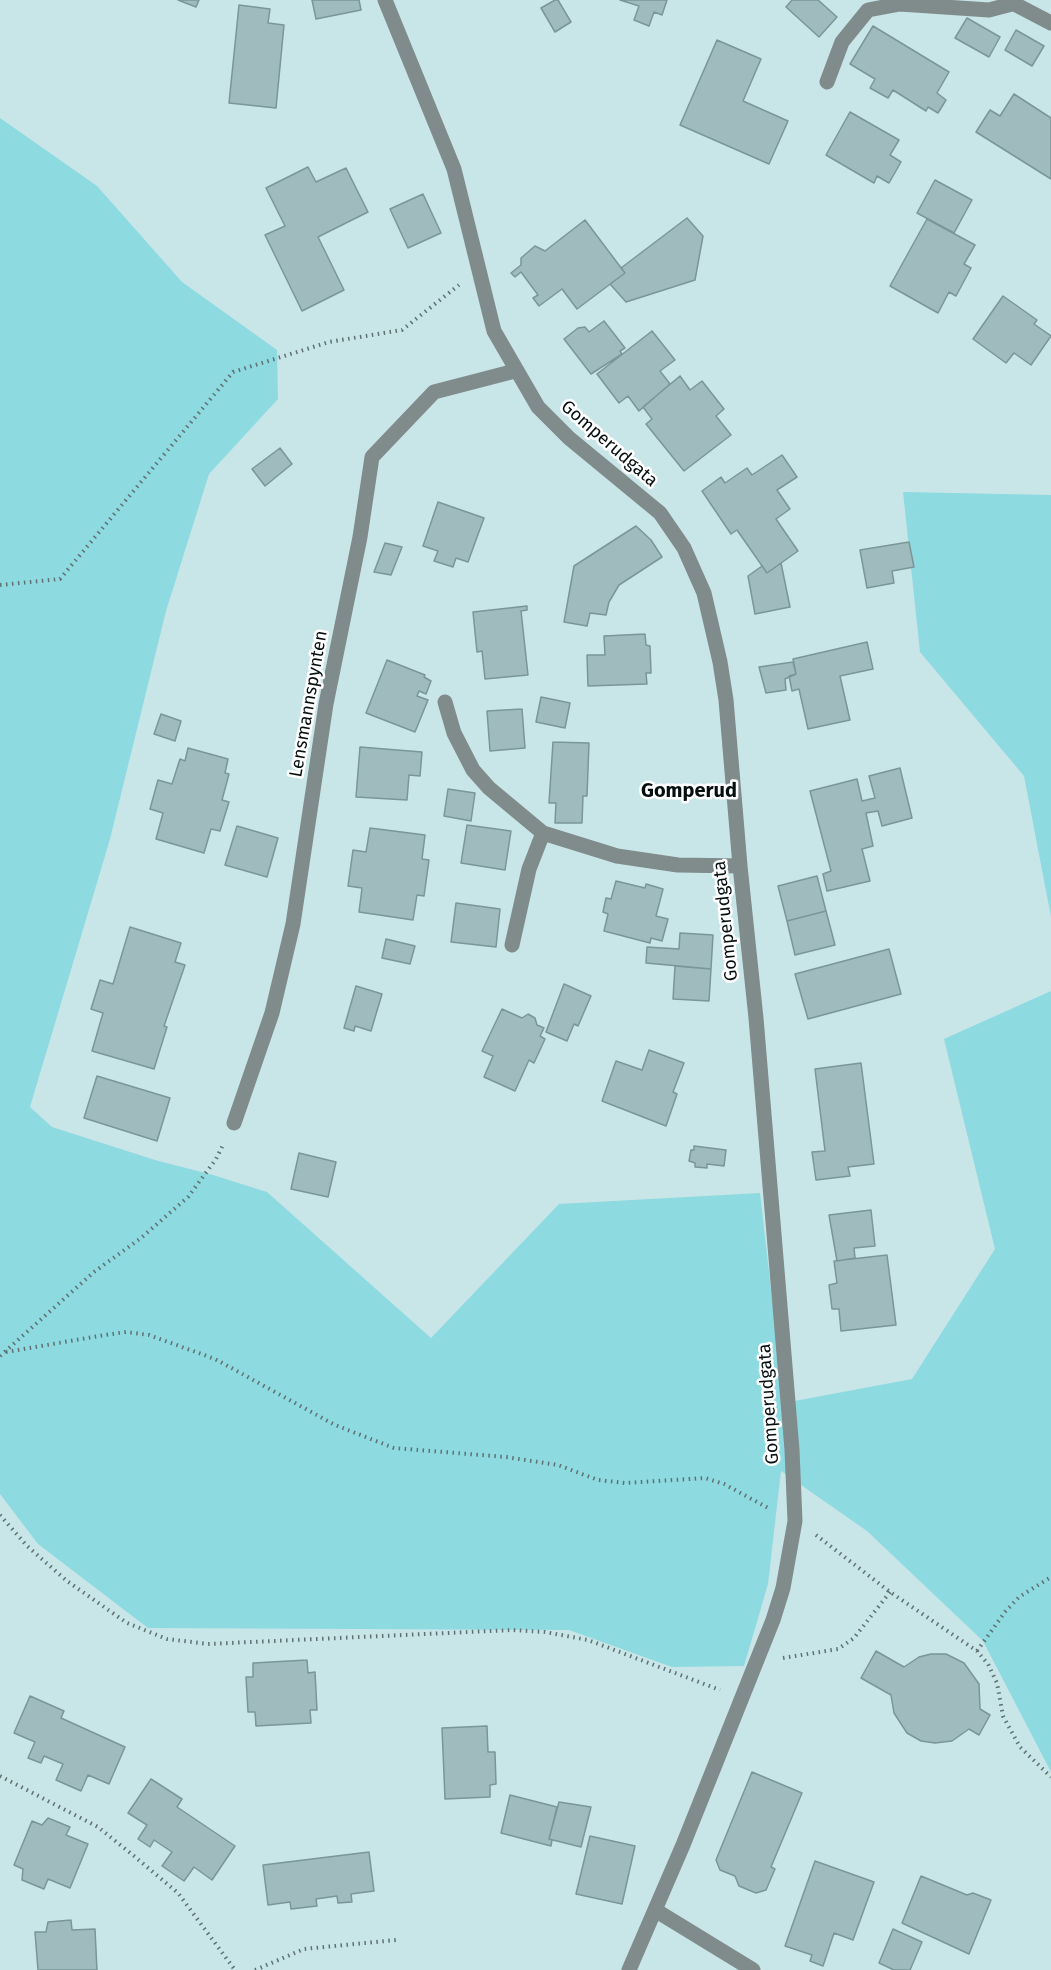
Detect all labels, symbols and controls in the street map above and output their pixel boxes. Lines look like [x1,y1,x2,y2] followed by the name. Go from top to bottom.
[556,396,662,492] street label: Gomperudgata
[285,629,333,779] street label: Lensmannspynten
[641,779,737,803] district label: Gomperud
[709,860,743,982] street label: Gomperudgata
[754,1343,784,1465] street label: Gomperudgata

